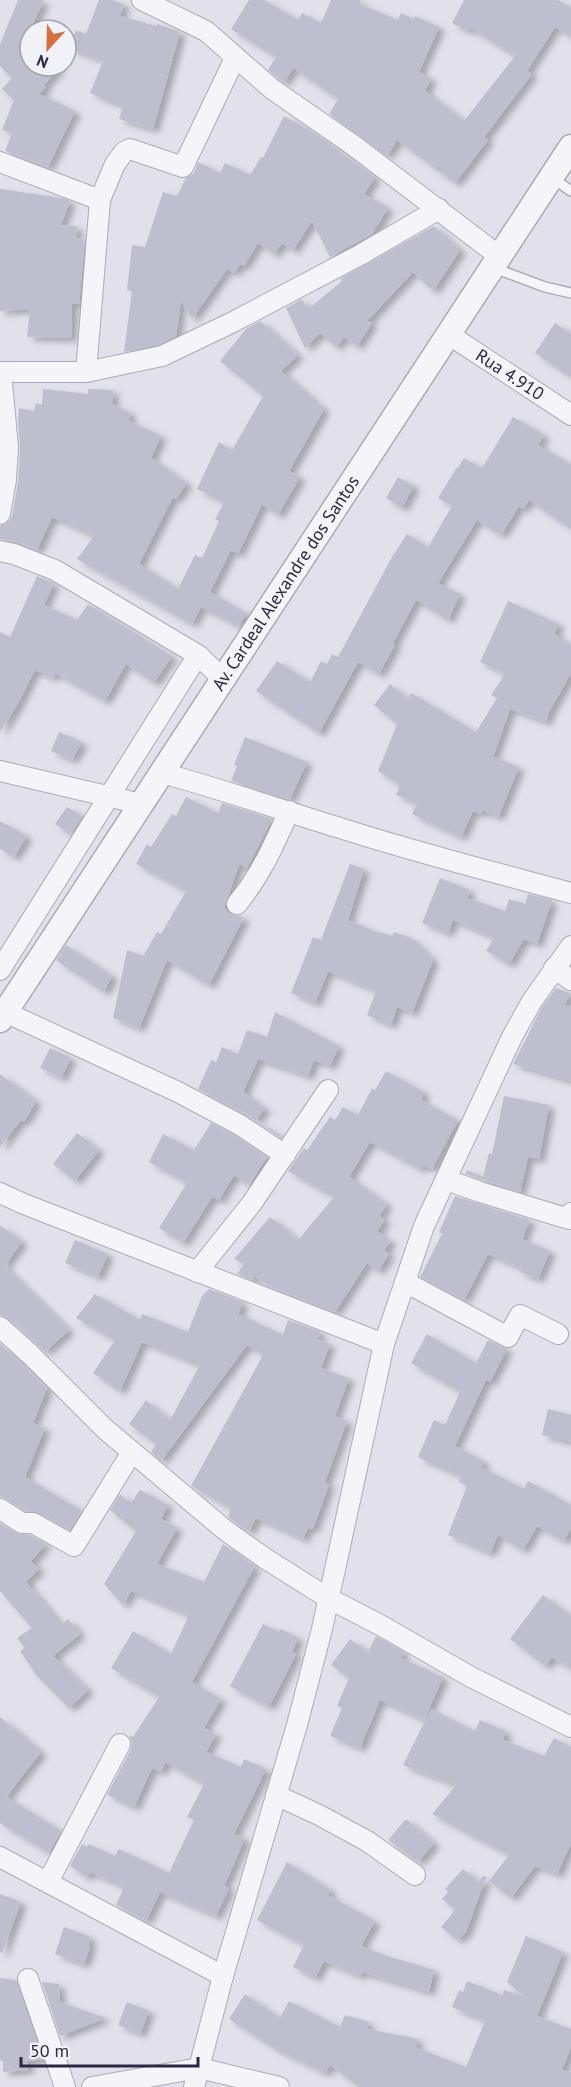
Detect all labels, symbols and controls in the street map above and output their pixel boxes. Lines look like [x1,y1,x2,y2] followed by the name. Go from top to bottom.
[18,18,78,78] north arrow
[34,51,51,73] text: N
[472,343,549,405] street label: Rua 4.910
[207,471,364,695] street label: Av. Cardeal Alexandre dos Santos
[21,2030,198,2068] scale bar
[30,2039,69,2062] text: 50 m

